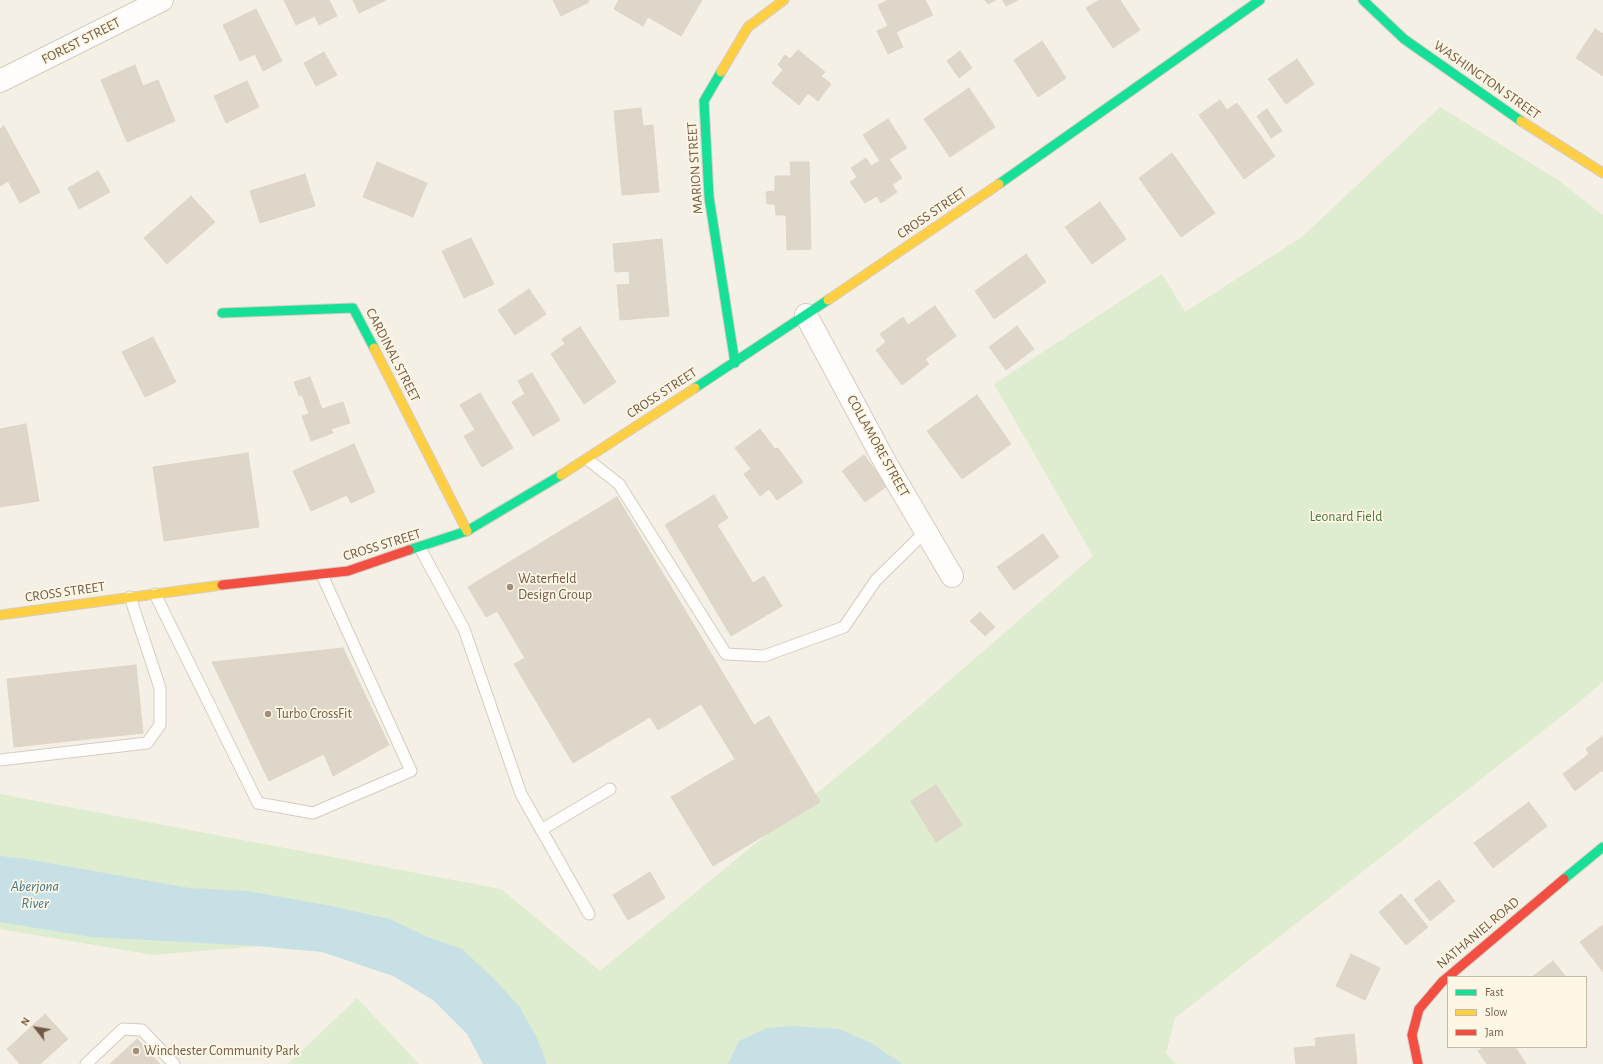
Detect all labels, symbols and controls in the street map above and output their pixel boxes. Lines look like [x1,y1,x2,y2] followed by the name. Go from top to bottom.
[39,14,123,68] street label: FOREST STREET
[1430,37,1544,123] street label: WASHINGTON STREET
[683,121,707,215] street label: MARION STREET
[894,183,970,243] street label: CROSS STREET
[362,305,424,405] street label: CARDINAL STREET
[624,364,700,422] street label: CROSS STREET
[843,392,913,500] street label: COLLAMORE STREET
[1309,509,1383,525] park label: Leonard Field
[341,525,423,565] street label: CROSS STREET
[518,571,592,604] place label: Waterfield Design Group
[24,578,106,606] street label: CROSS STREET
[505,582,515,592] marker: Waterfield Design Group
[276,706,352,722] place label: Turbo CrossFit
[263,709,273,719] marker: Turbo CrossFit
[11,877,59,912] water label: Aberjona River
[1433,893,1523,973] street label: NATHANIEL ROAD
[1447,976,1587,1048] legend
[1485,986,1504,998] text: Fast
[1485,1006,1507,1018] text: Slow
[16,1008,56,1048] north arrow
[19,1015,32,1028] text: N
[1485,1026,1504,1038] text: Jam
[144,1043,299,1059] place label: Winchester Community Park
[131,1046,141,1056] marker: Winchester Community Park

